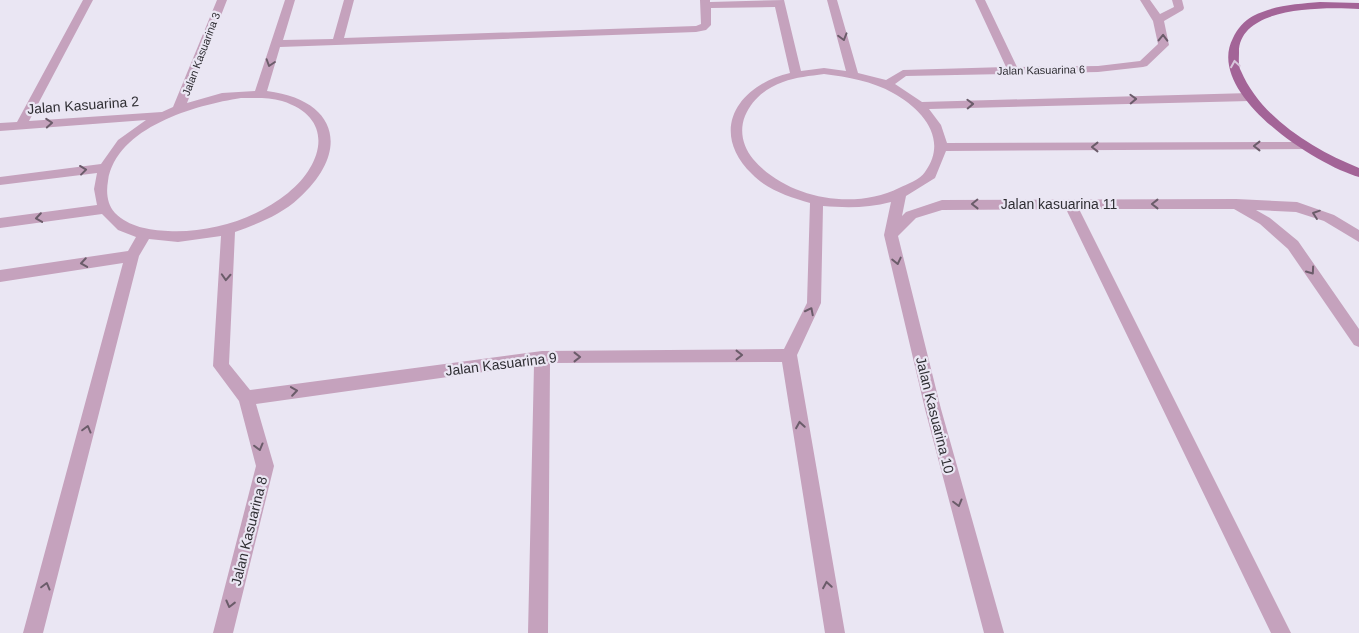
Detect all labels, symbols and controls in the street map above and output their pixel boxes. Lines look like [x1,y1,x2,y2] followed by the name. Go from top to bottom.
[180,11,222,97] street label: Jalan Kasuarina 3
[837,32,847,40] one-way arrow
[1158,34,1168,42] one-way arrow
[266,58,276,67] one-way arrow
[1230,60,1240,69] one-way arrow
[997,63,1085,77] street label: Jalan Kasuarina 6
[27,93,140,117] street label: Jalan Kasuarina 2
[1129,94,1137,104] one-way arrow
[966,99,974,109] one-way arrow
[45,117,53,128] one-way arrow
[1253,141,1260,151] one-way arrow
[1090,142,1098,152] one-way arrow
[79,165,87,176] one-way arrow
[1001,196,1117,212] street label: Jalan kasuarina 11
[971,199,979,210] one-way arrow
[1151,199,1158,209] one-way arrow
[1313,210,1321,220] one-way arrow
[34,212,42,223] one-way arrow
[891,256,902,265] one-way arrow
[80,258,88,268] one-way arrow
[1305,265,1314,274] one-way arrow
[220,274,231,282] one-way arrow
[804,308,814,317] one-way arrow
[444,349,558,379] street label: Jalan Kasuarina 9
[736,350,743,360] one-way arrow
[573,352,581,362] one-way arrow
[913,355,957,475] street label: Jalan Kasuarina 10
[290,386,298,397] one-way arrow
[796,420,806,429] one-way arrow
[81,424,92,433] one-way arrow
[254,442,264,450] one-way arrow
[228,474,270,587] street label: Jalan Kasuarina 8
[953,498,963,506] one-way arrow
[822,581,832,589] one-way arrow
[40,582,50,590] one-way arrow
[225,600,236,609] one-way arrow

